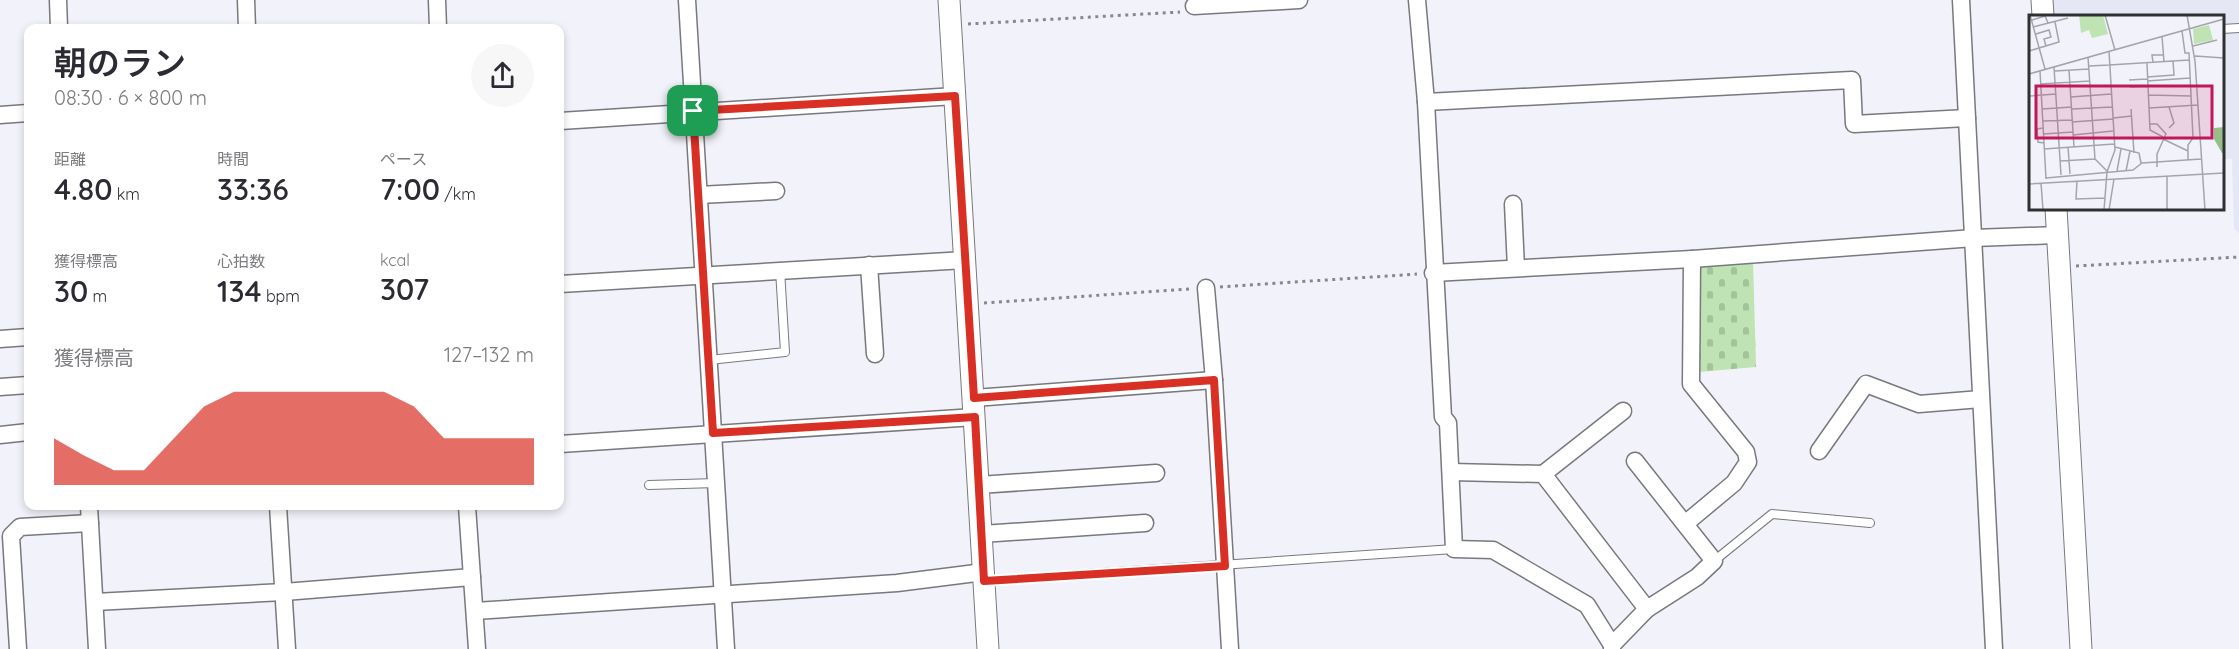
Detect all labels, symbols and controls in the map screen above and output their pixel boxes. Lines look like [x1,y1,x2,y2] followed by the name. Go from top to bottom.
[2029,15,2224,210] inset map
[54,42,186,83] text: 朝のラン
[471,44,534,107] button: share
[54,85,207,110] text: 08:30 · 6 × 800 m
[667,85,718,136] pin
[676,94,709,127] icon: arrive
[54,149,86,169] text: 距離
[217,149,249,169] text: 時間
[380,149,427,169] text: ペース
[54,170,112,208] text: 4.80
[217,170,289,208] text: 33:36
[380,170,440,208] text: 7:00
[112,184,140,204] text: km
[440,184,476,204] text: /km
[380,250,410,270] text: kcal
[54,251,118,271] text: 獲得標高
[217,251,265,271] text: 心拍数
[380,270,429,308] text: 307
[54,272,88,310] text: 30
[217,272,262,310] text: 134
[88,286,107,306] text: m
[262,286,300,306] text: bpm
[444,342,534,367] text: 127–132 m
[54,345,134,370] text: 獲得標高

